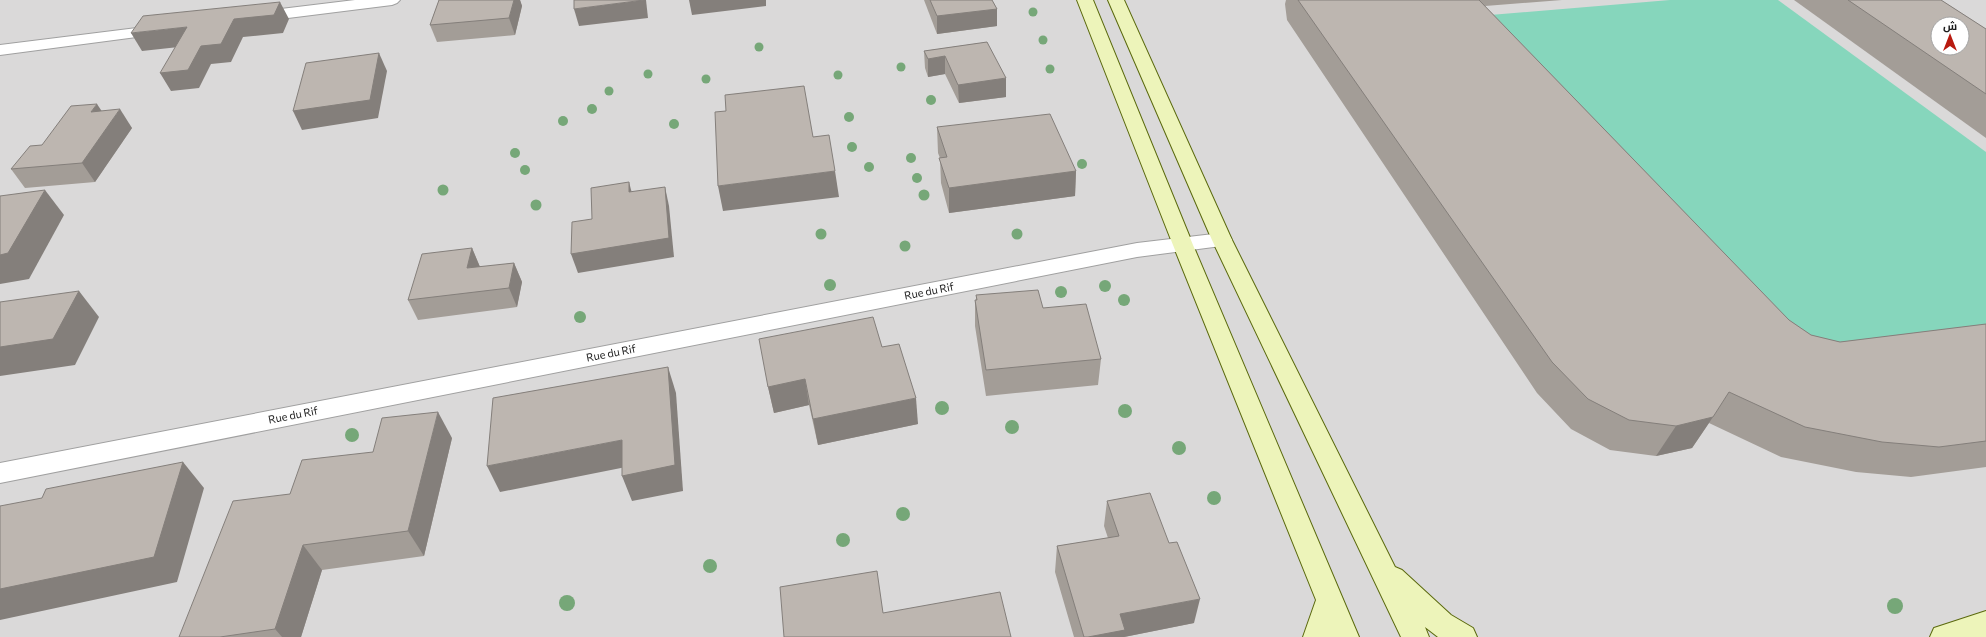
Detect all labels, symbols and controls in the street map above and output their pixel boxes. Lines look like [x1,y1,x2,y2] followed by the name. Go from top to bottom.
[1930,16,1970,56] north arrow
[1943,19,1957,33] text: ش
[903,279,956,302] street label: Rue du Rif
[585,341,638,364] street label: Rue du Rif
[267,403,320,426] street label: Rue du Rif

